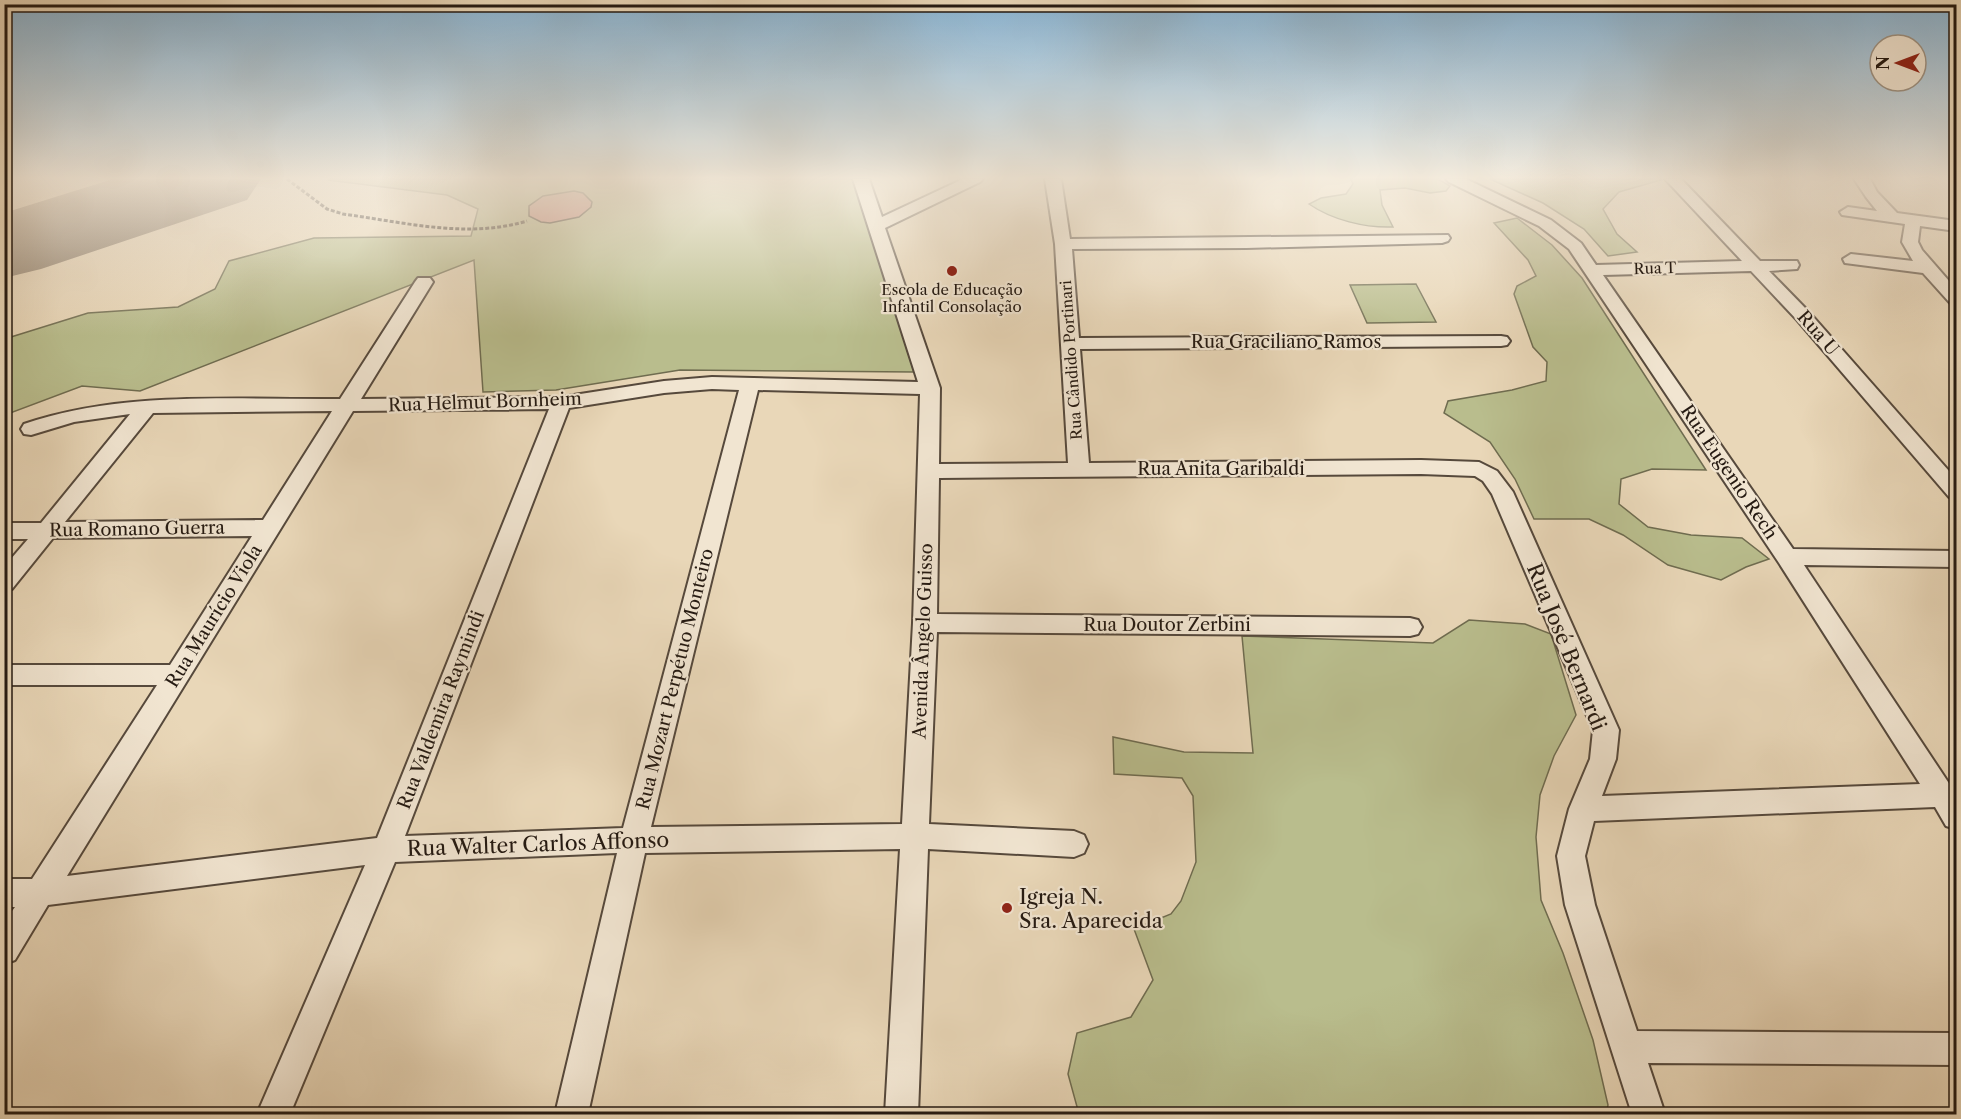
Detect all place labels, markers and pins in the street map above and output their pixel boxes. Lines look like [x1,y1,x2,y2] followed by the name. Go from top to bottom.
[945,264,959,278] marker: Escola de Educação Infantil Consolação
[881,280,1023,316] place label: Escola de Educação Infantil Consolação
[1019,884,1164,933] place label: Igreja N. Sra. Aparecida
[1000,901,1014,915] marker: Igreja N. Sra. Aparecida

